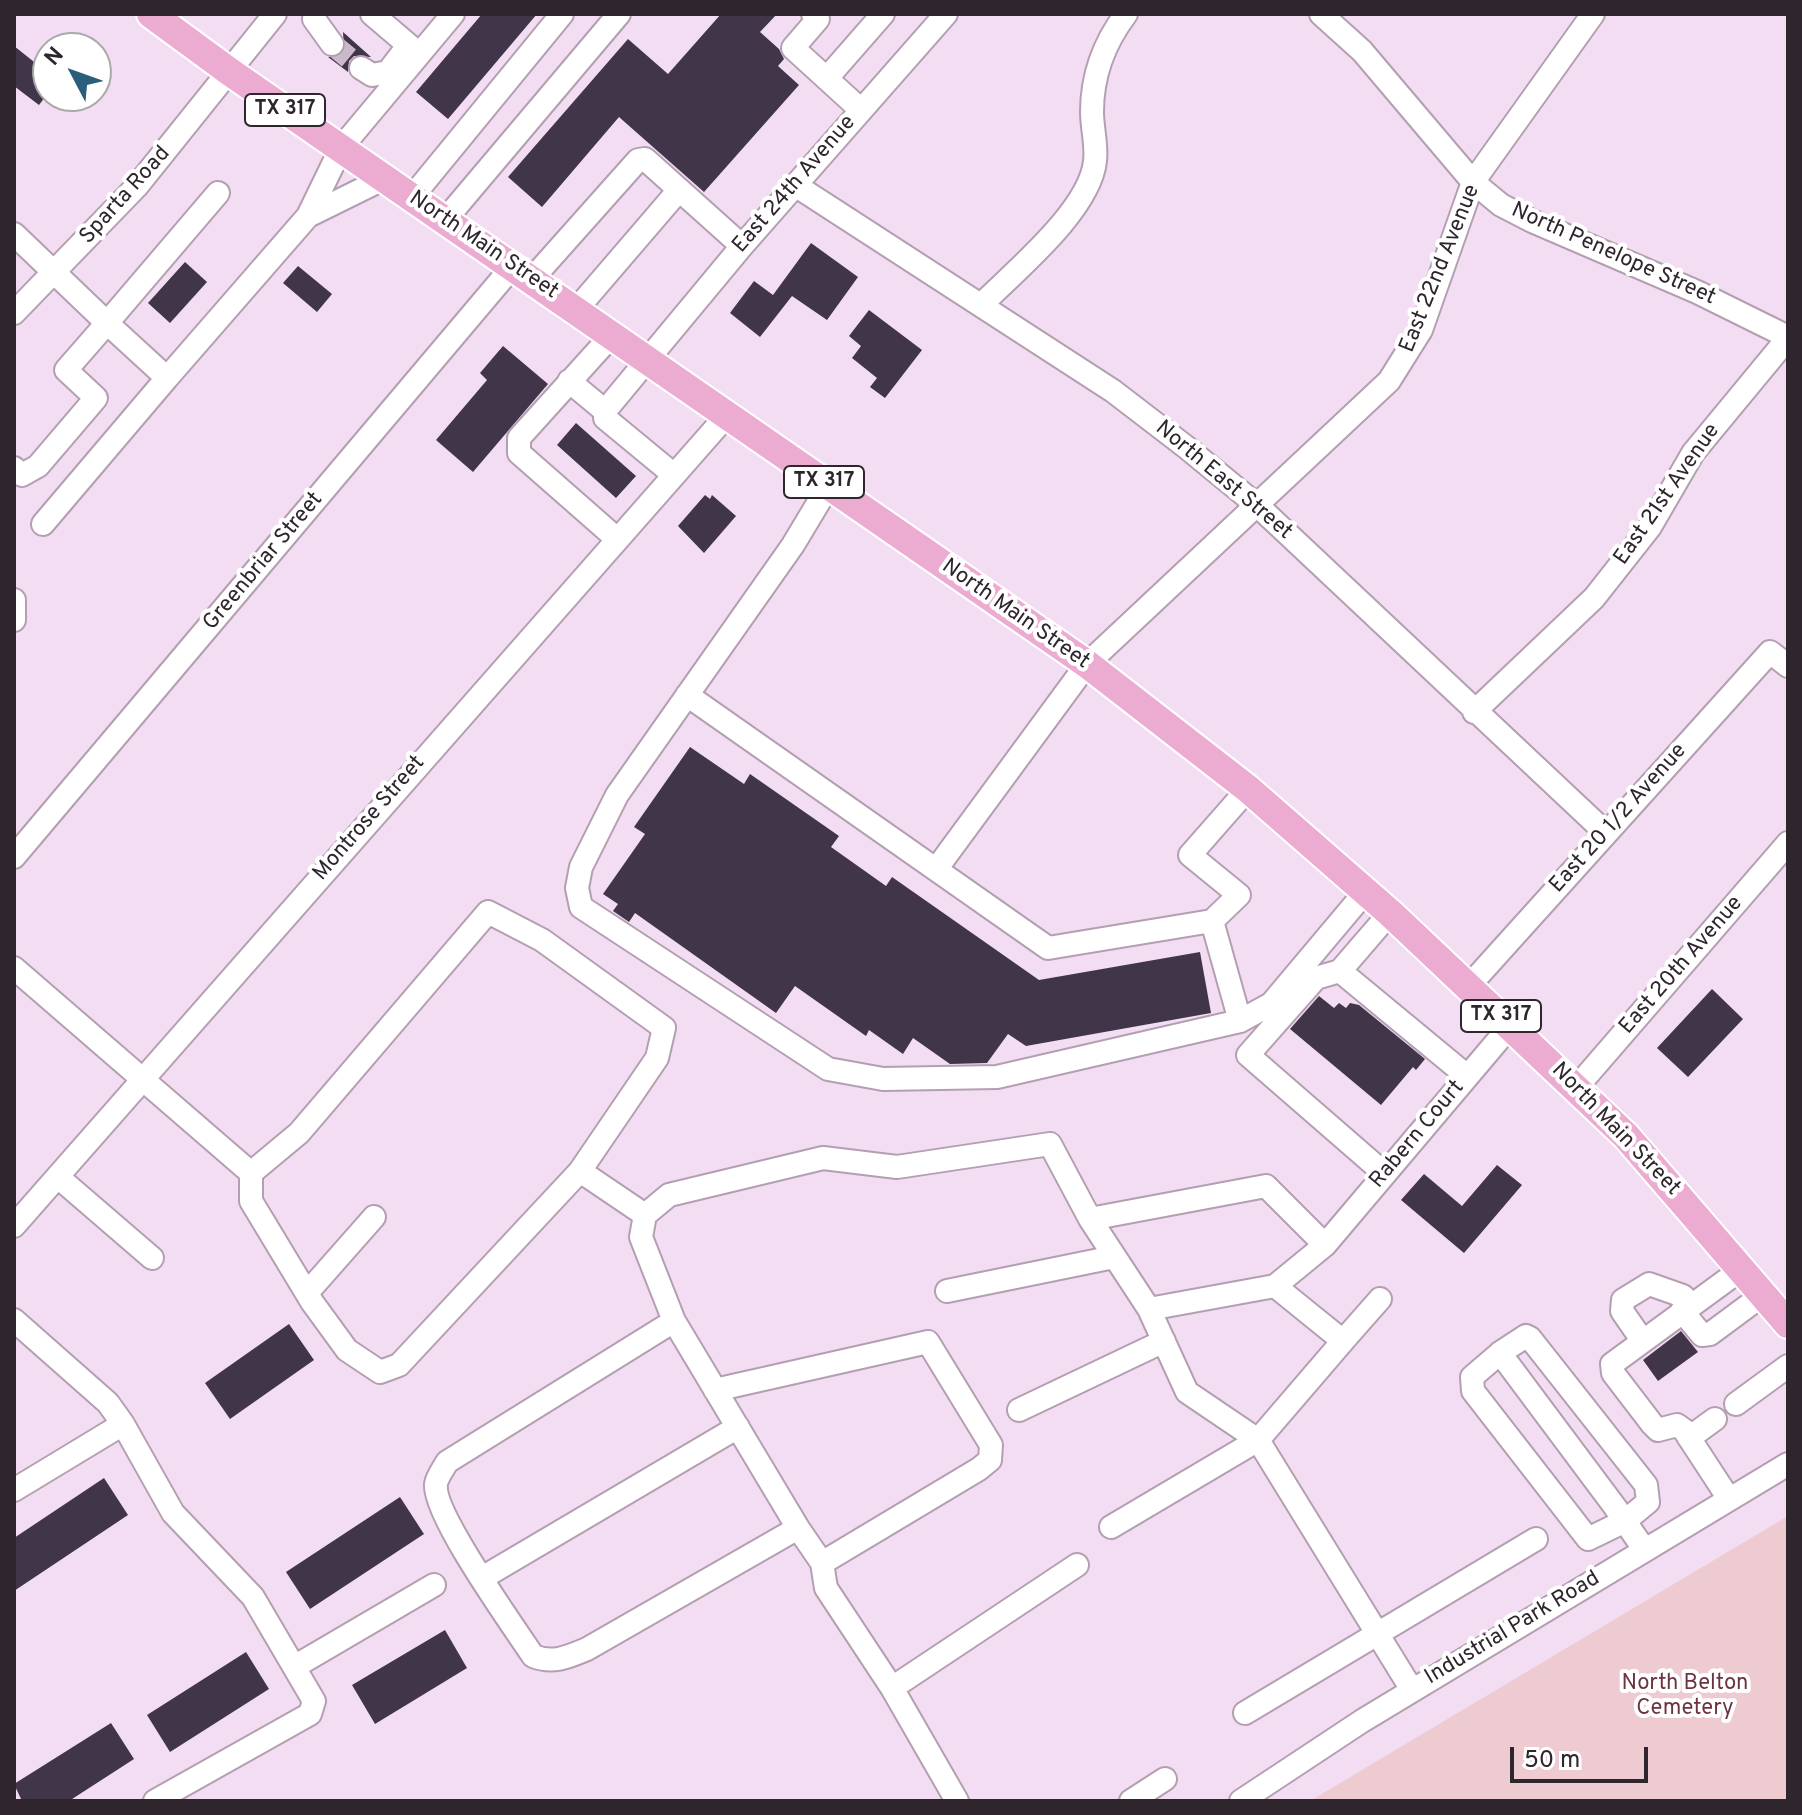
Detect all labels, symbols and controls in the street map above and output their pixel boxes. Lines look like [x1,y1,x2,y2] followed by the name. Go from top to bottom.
[32,32,112,112] north arrow
[40,42,70,72] text: N
[245,94,325,126] road number: TX 317
[728,111,862,259] street label: East 24th Avenue
[75,142,177,250] street label: Sparta Road
[1395,181,1487,357] street label: East 22nd Avenue
[403,186,563,306] street label: North Main Street
[1507,198,1719,312] street label: North Penelope Street
[1149,416,1297,546] street label: North East Street
[1609,419,1727,571] street label: East 21st Avenue
[784,466,864,498] road number: TX 317
[199,488,329,636] street label: Greenbriar Street
[936,554,1094,676] street label: North Main Street
[1545,739,1693,899] street label: East 20 1/2 Avenue
[308,751,432,887] street label: Montrose Street
[1615,891,1749,1041] street label: East 20th Avenue
[1461,1000,1541,1032] road number: TX 317
[1545,1058,1685,1202] street label: North Main Street
[1365,1076,1471,1194] street label: Rabern Court
[1421,1566,1605,1692] street label: Industrial Park Road
[1622,1672,1748,1724] park label: North Belton Cemetery
[1514,1731,1652,1781] scale bar
[1524,1746,1580,1776] text: 50 m

